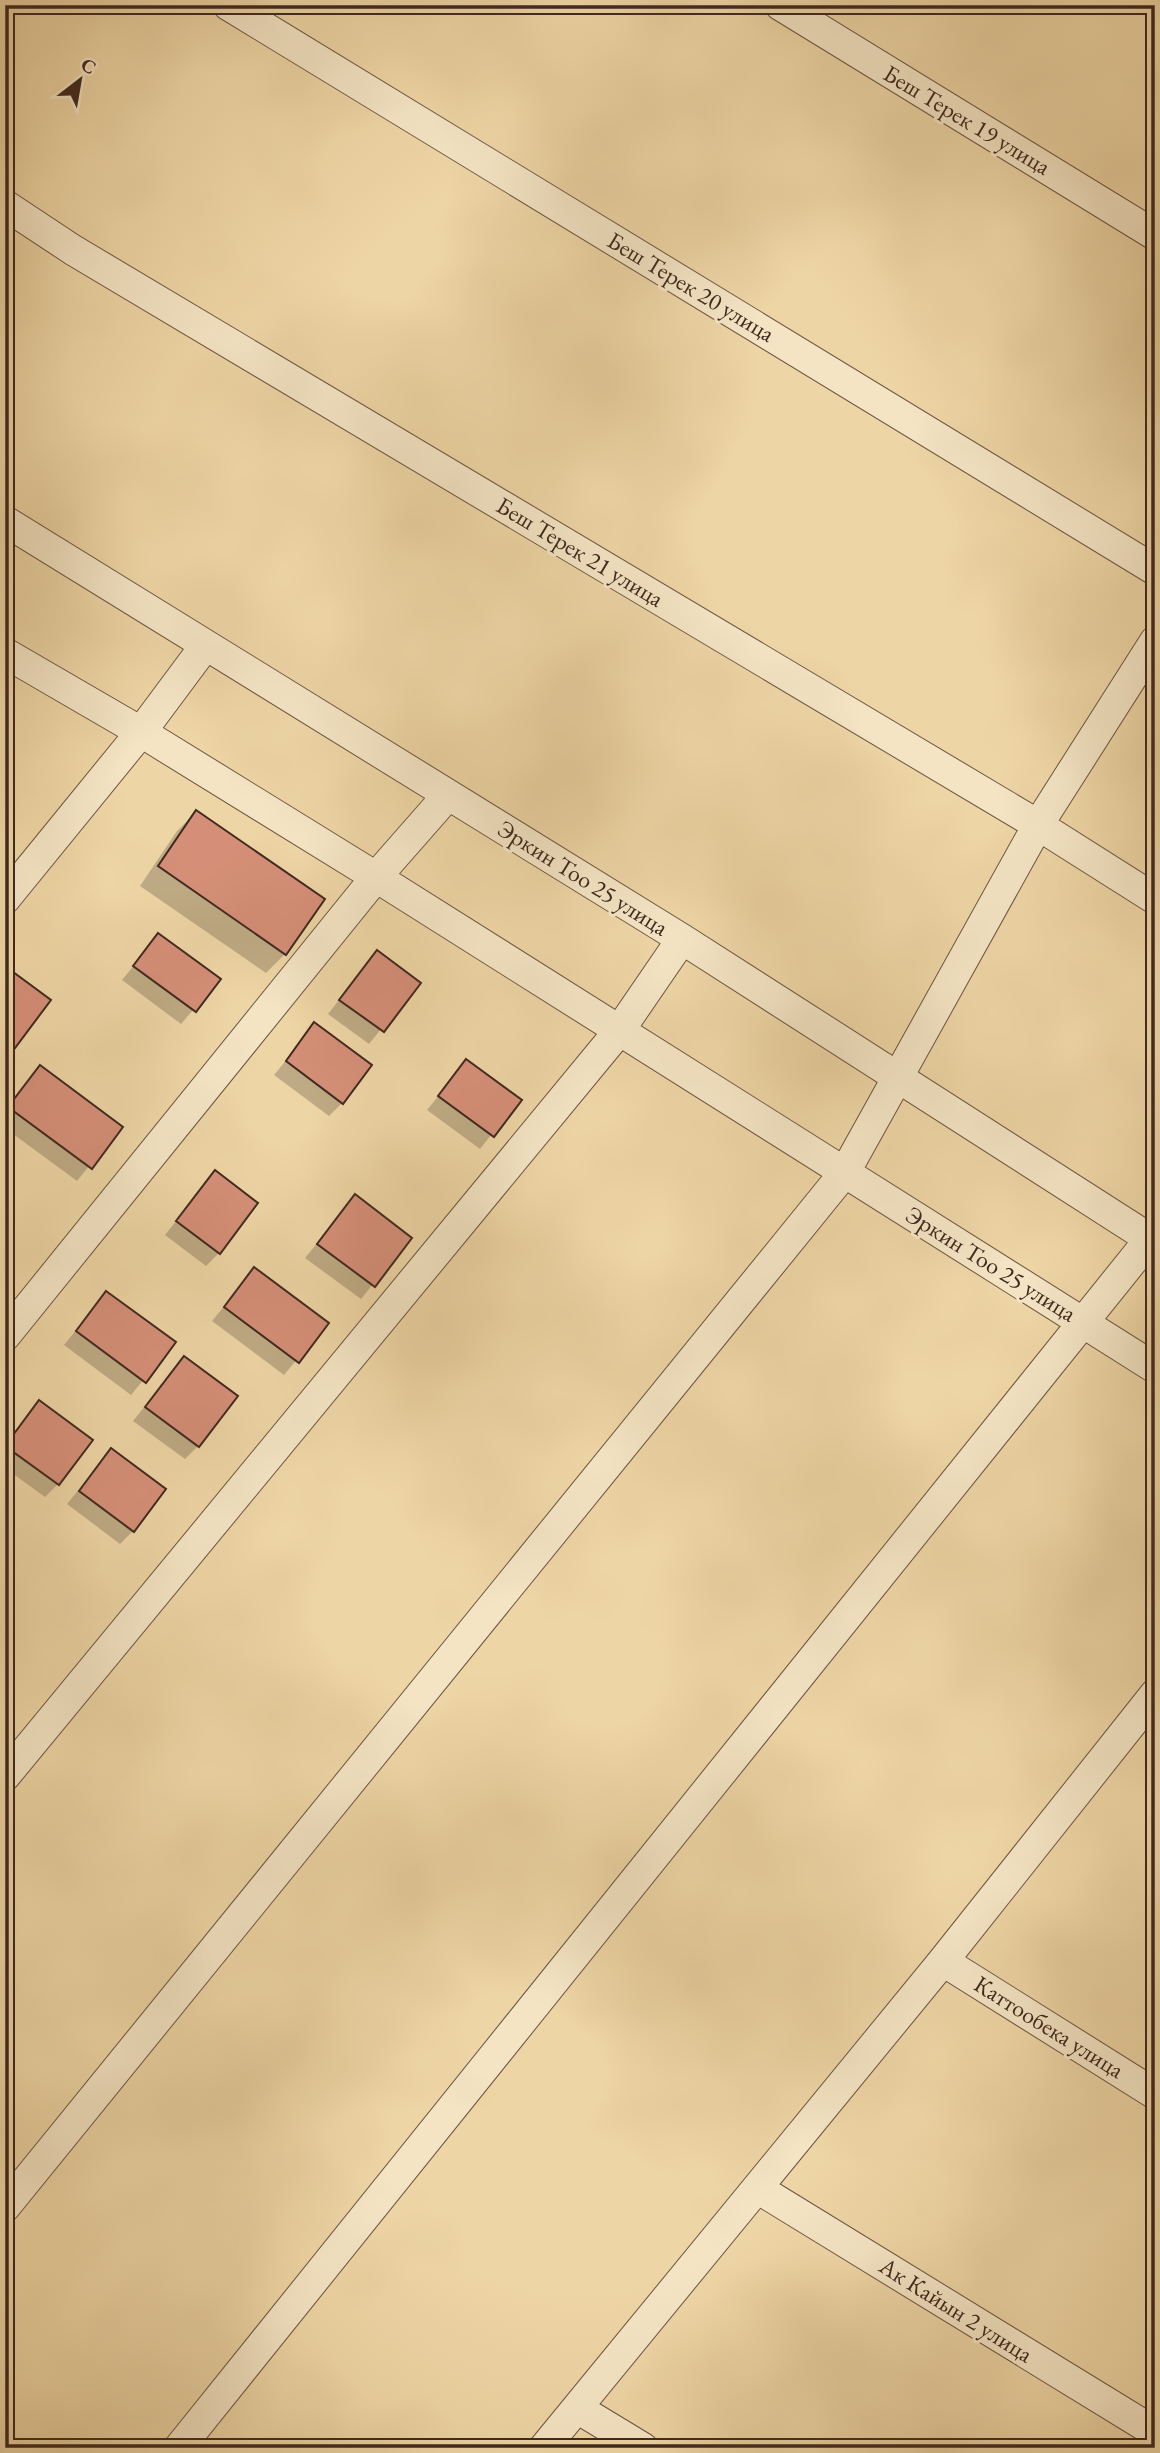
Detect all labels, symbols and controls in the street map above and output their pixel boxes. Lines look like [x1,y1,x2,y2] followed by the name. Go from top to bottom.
[46,46,116,116] north arrow
[76,52,101,80] text: С
[878,57,1057,182] street label: Беш Терек 19 улица
[602,224,781,349] street label: Беш Терек 20 улица
[491,489,670,614] street label: Беш Терек 21 улица
[492,813,675,943] street label: Эркин Тоо 25 улица
[900,1199,1083,1329] street label: Эркин Тоо 25 улица
[968,1968,1130,2085] street label: Каттообека улица
[873,2249,1039,2369] street label: Ак Кайын 2 улица

